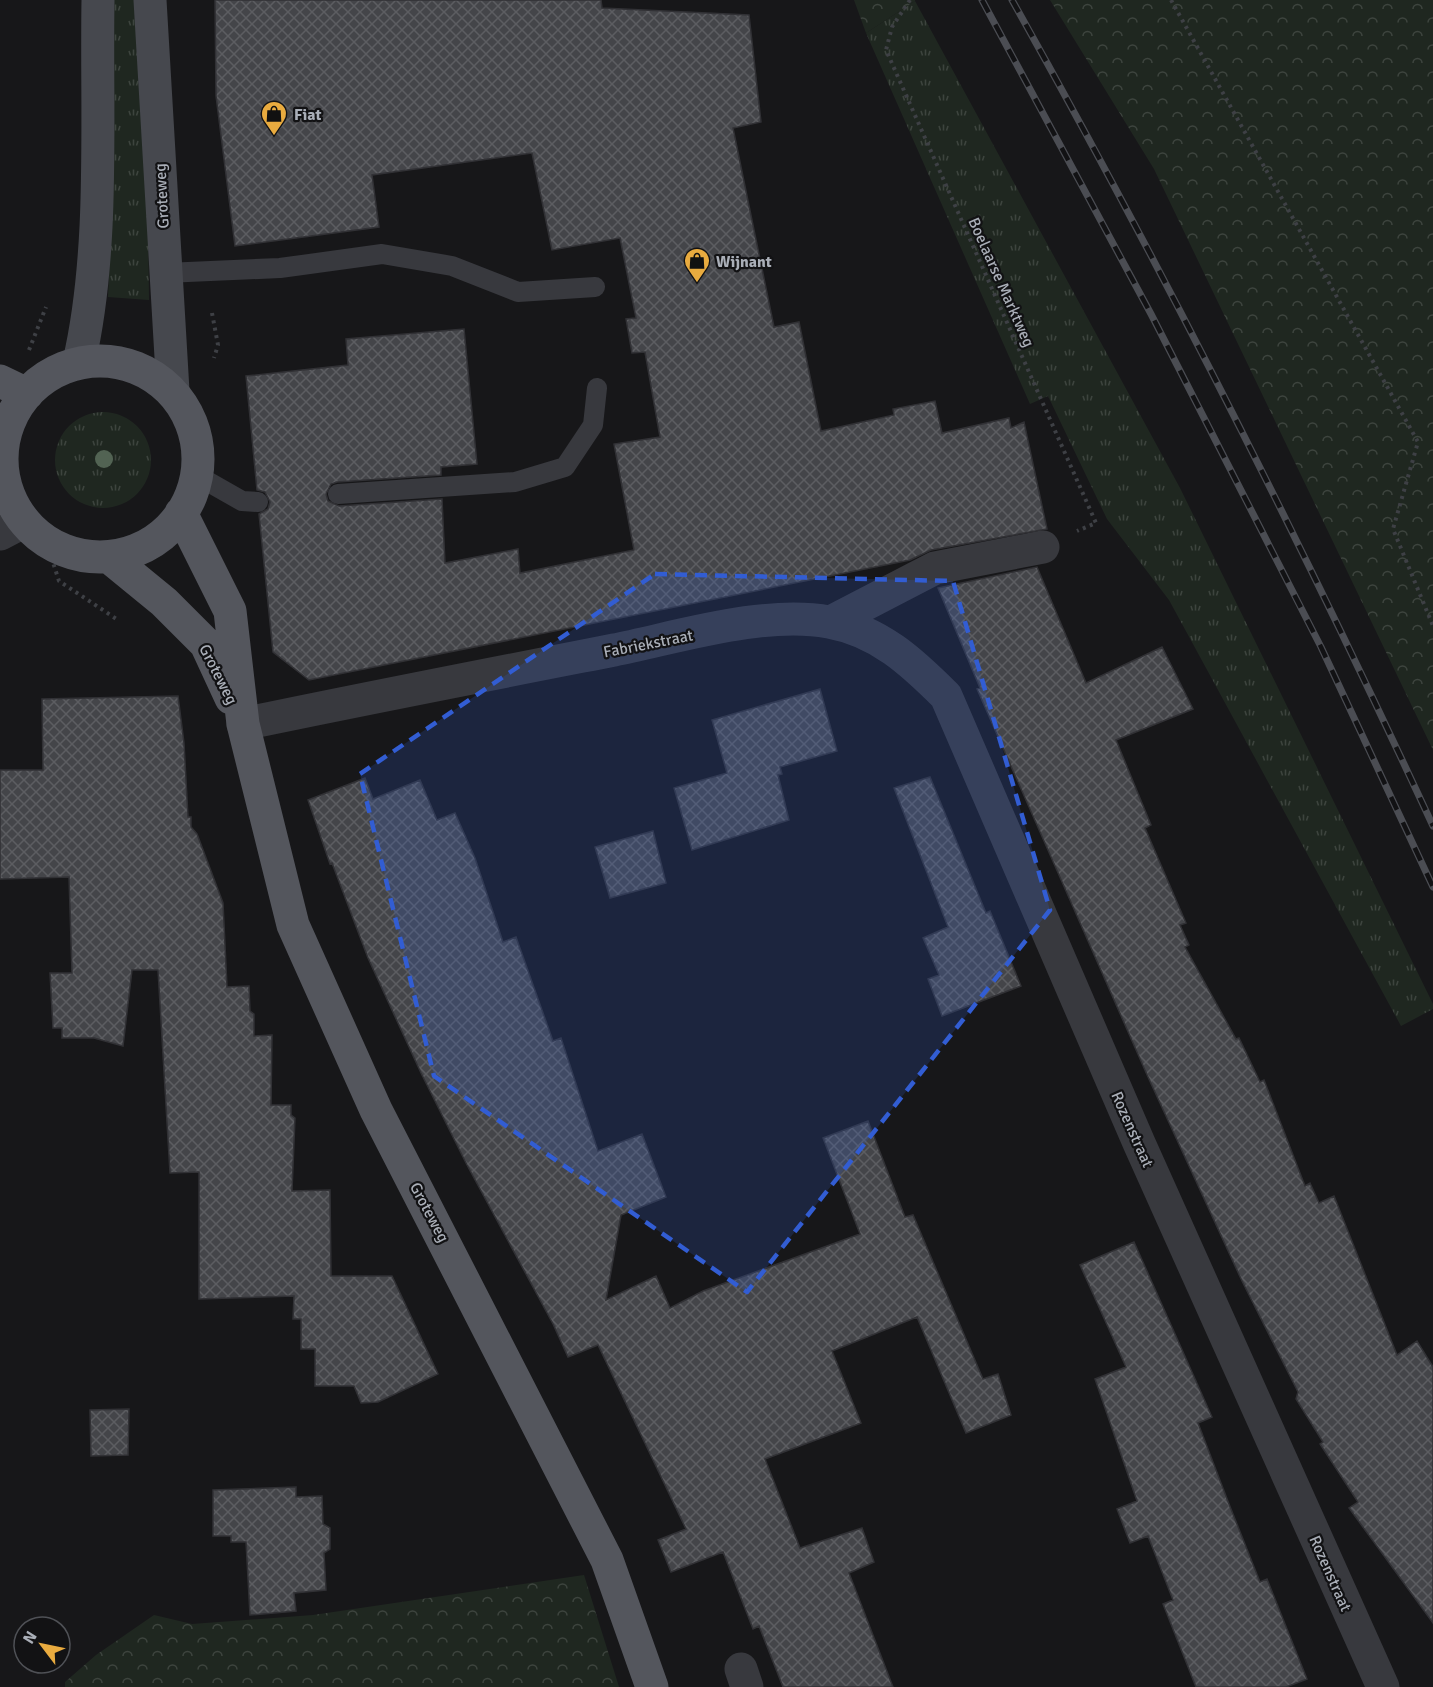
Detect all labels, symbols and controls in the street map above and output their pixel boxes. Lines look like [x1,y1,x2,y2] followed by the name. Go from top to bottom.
[259,99,289,137] shop icon: Fiat
[294,105,321,125] place label: Fiat
[150,163,174,229] street label: Groteweg
[964,214,1039,350] street label: Boelaarse Marktweg
[682,246,712,284] shop icon: Wijnant
[716,252,772,272] place label: Wijnant
[602,625,695,662] street label: Fabriekstraat
[194,641,242,708] street label: Groteweg
[1106,1088,1158,1171] street label: Rozenstraat
[405,1179,453,1246] street label: Groteweg
[1304,1532,1356,1615] street label: Rozenstraat
[12,1615,72,1675] north arrow
[19,1628,42,1648] text: N

